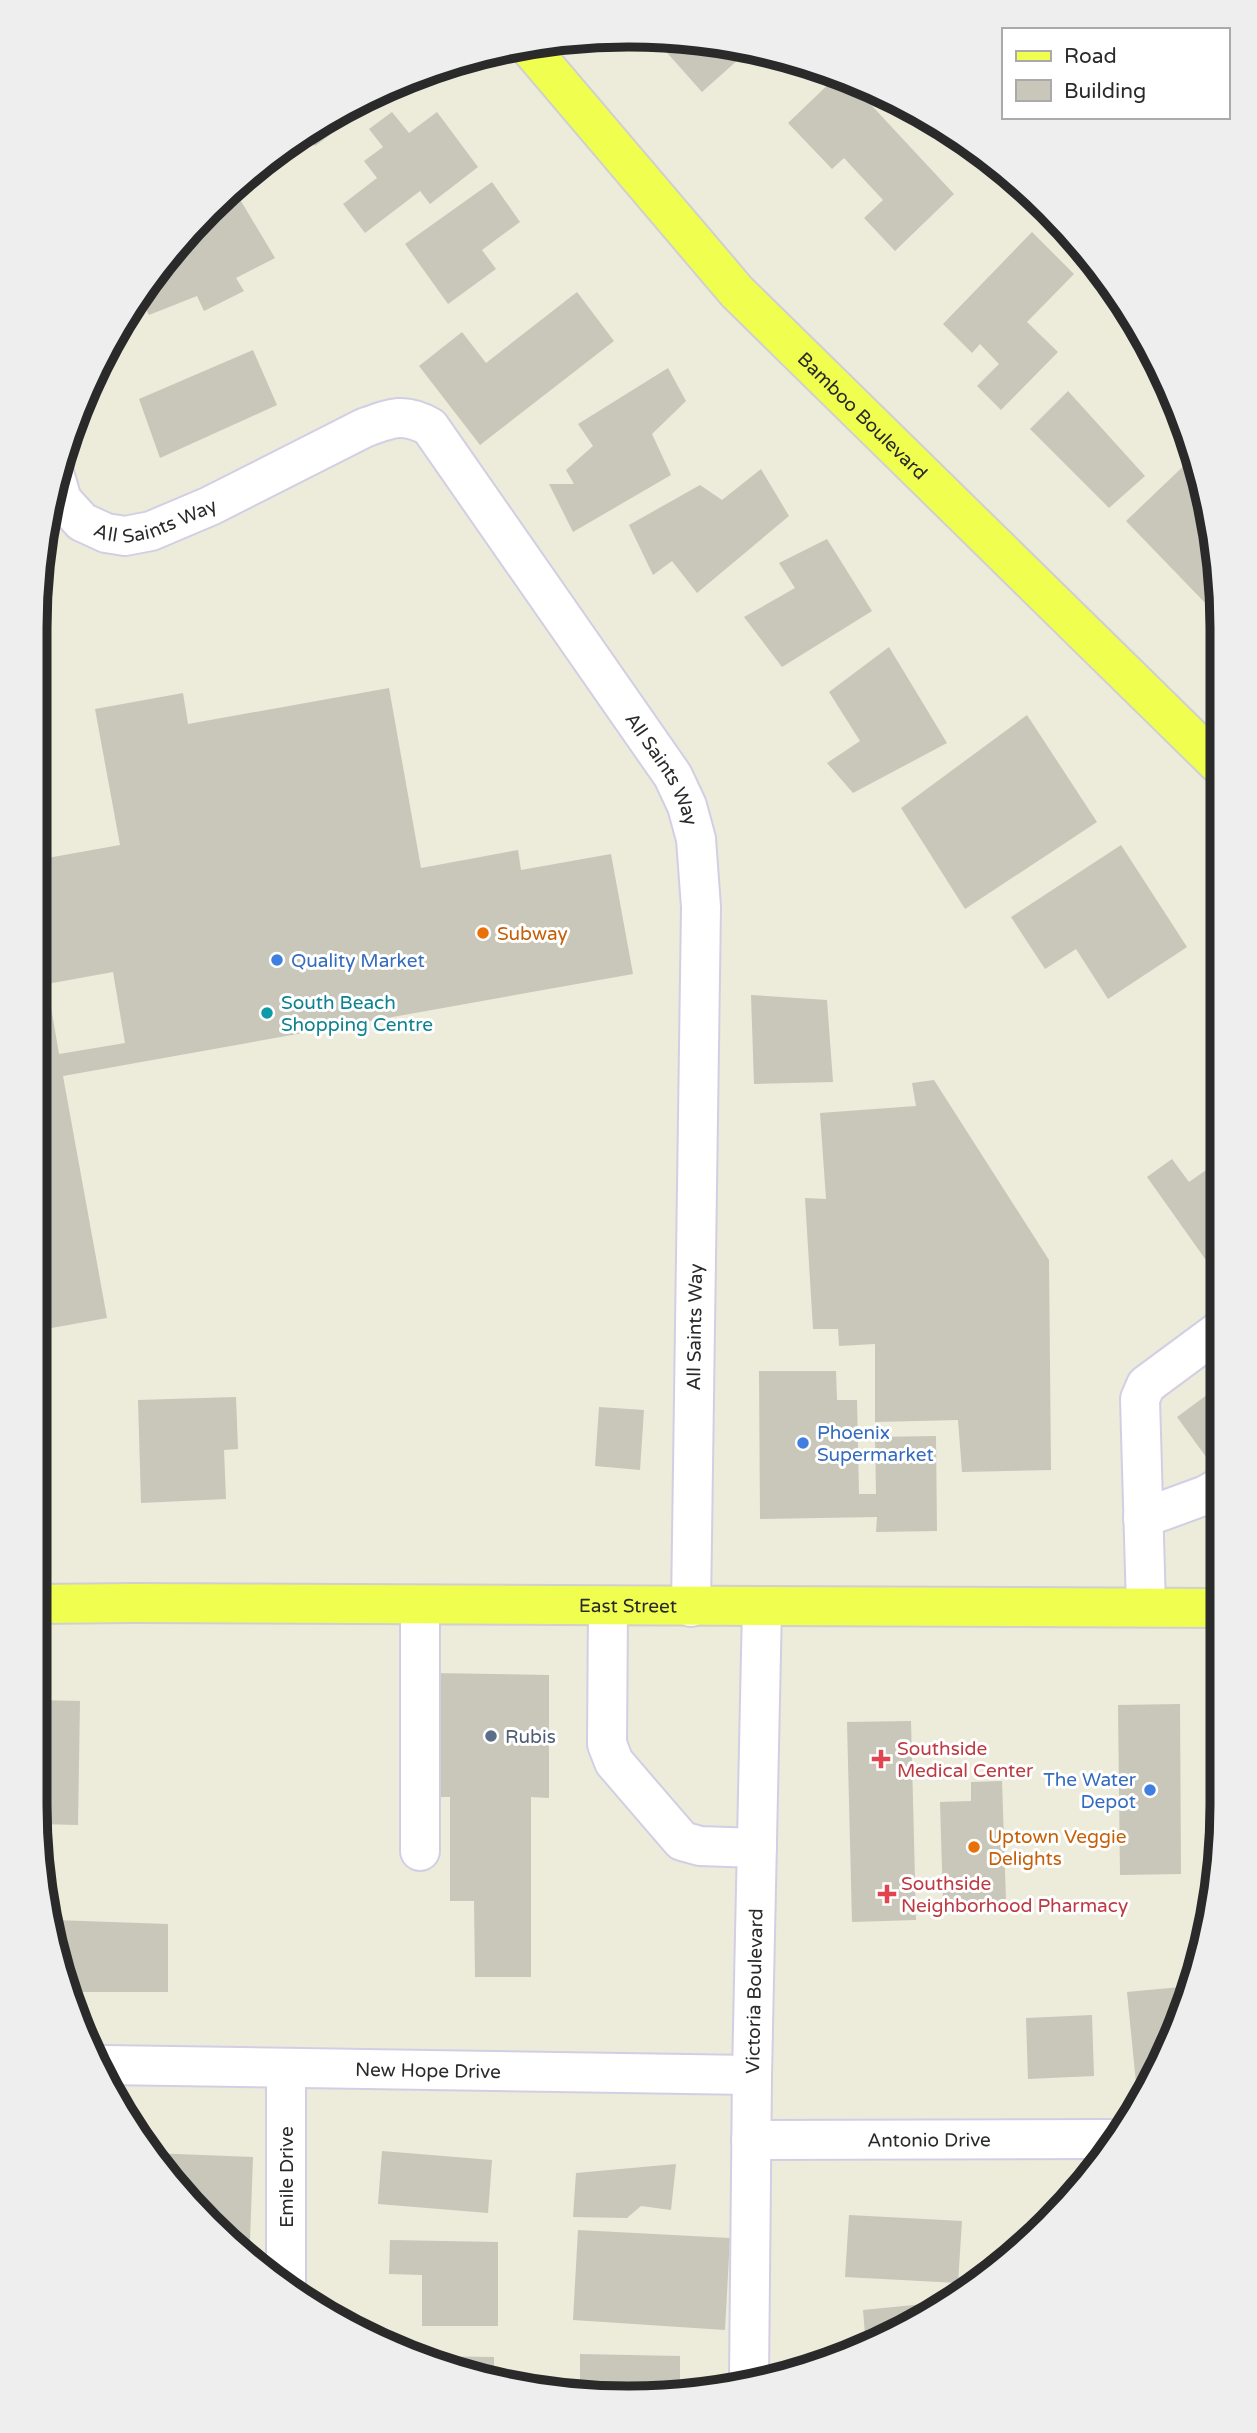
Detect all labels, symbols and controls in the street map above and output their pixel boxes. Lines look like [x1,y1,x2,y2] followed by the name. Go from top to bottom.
[1002,28,1229,119] legend
[1064,44,1117,69] text: Road
[1064,79,1146,104] text: Building
[793,348,931,484] street label: Bamboo Boulevard
[90,494,221,548] street label: All Saints Way
[620,709,702,828] street label: All Saints Way
[497,923,568,945] place label: Subway
[475,925,491,941] marker: Subway
[291,950,425,972] place label: Quality Market
[269,952,285,968] marker: Quality Market
[281,992,433,1036] place label: South Beach Shopping Centre
[259,1005,275,1021] marker: South Beach Shopping Centre
[683,1263,707,1391] street label: All Saints Way
[817,1422,934,1466] place label: Phoenix Supermarket
[795,1435,811,1451] marker: Phoenix Supermarket
[579,1595,677,1618] street label: East Street
[505,1726,556,1748] place label: Rubis
[483,1728,499,1744] marker: Rubis
[897,1738,1034,1782] place label: Southside Medical Center
[871,1749,891,1769] marker: Southside Medical Center
[1043,1769,1137,1813] place label: The Water Depot
[1142,1782,1158,1798] marker: The Water Depot
[988,1826,1126,1870] place label: Uptown Veggie Delights
[966,1839,982,1855] marker: Uptown Veggie Delights
[901,1873,1128,1917] place label: Southside Neighborhood Pharmacy
[879,1886,895,1902] marker: Southside Neighborhood Pharmacy
[742,1908,768,2074] street label: Victoria Boulevard
[355,2059,501,2083] street label: New Hope Drive
[276,2126,298,2228] street label: Emile Drive
[867,2129,991,2152] street label: Antonio Drive

